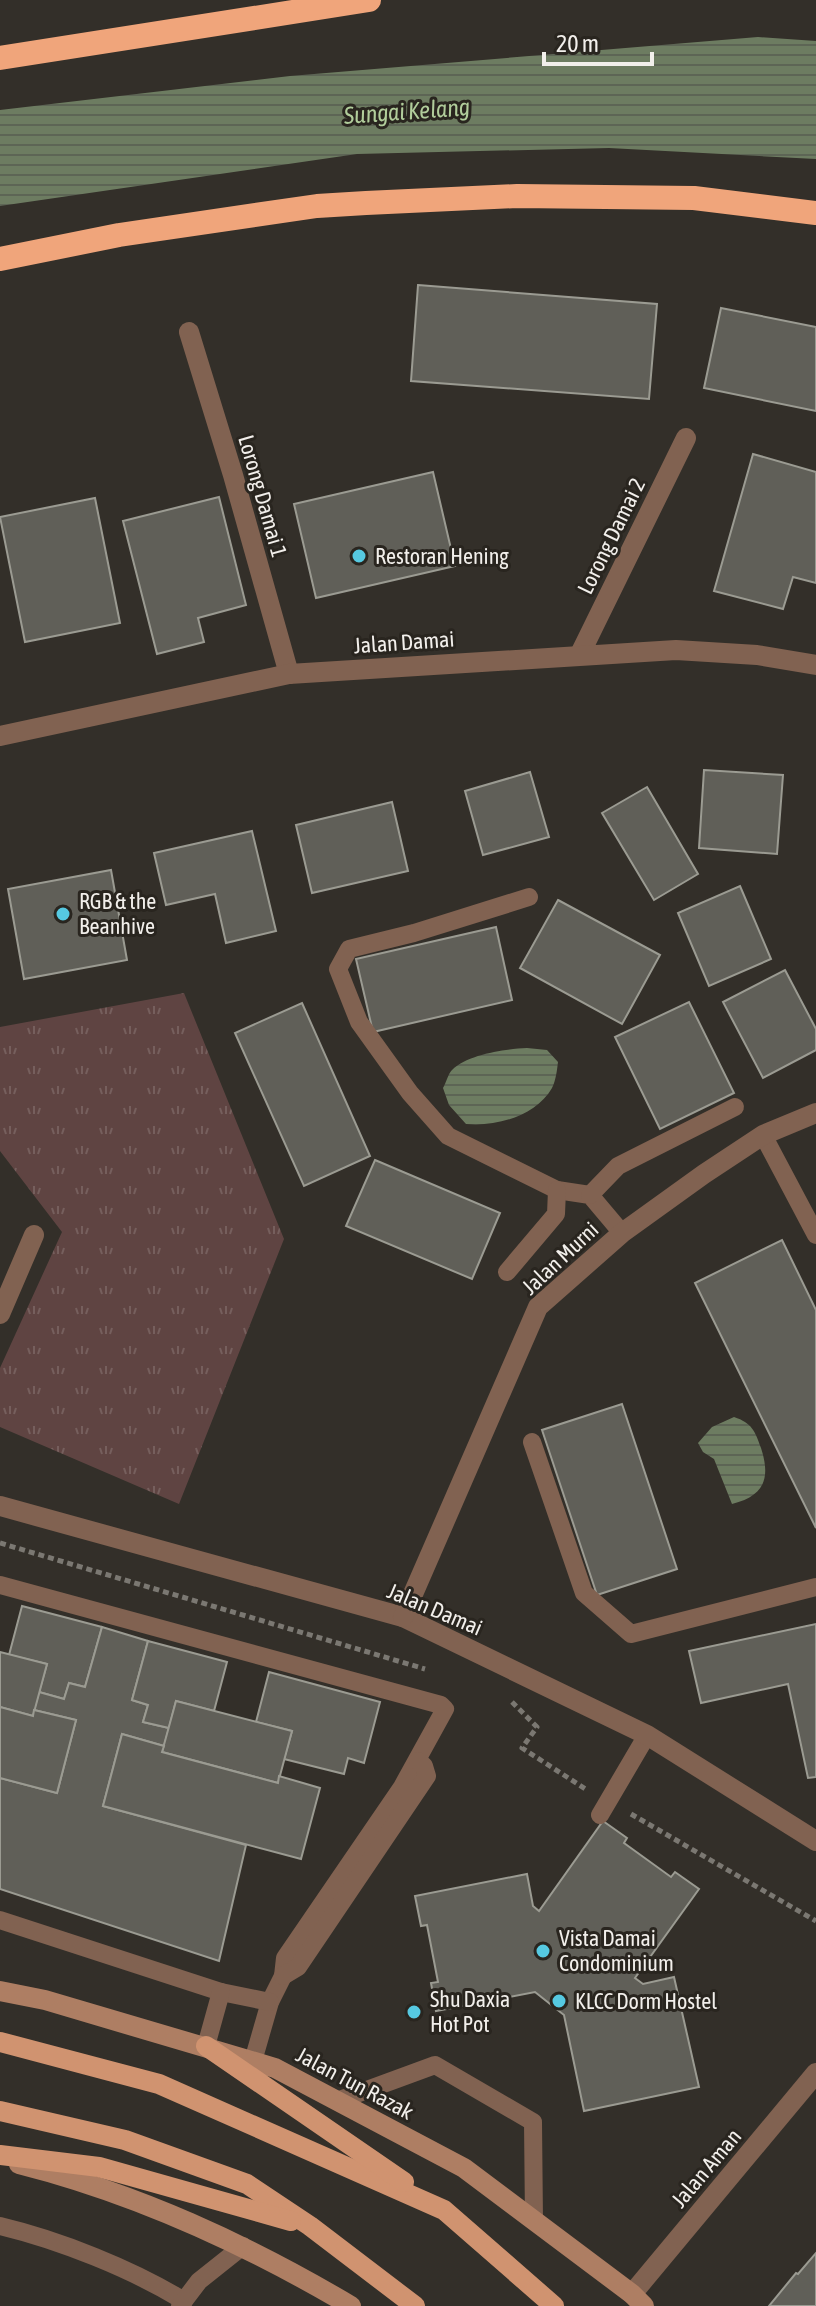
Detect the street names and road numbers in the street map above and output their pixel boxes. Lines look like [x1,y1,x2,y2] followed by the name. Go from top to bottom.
[233,432,293,560] street label: Lorong Damai 1
[572,474,650,598] street label: Lorong Damai 2
[353,626,455,658] street label: Jalan Damai
[517,1216,603,1300] street label: Jalan Murni
[384,1577,486,1641] street label: Jalan Damai
[292,2041,418,2125] street label: Jalan Tun Razak
[666,2123,746,2213] street label: Jalan Aman

